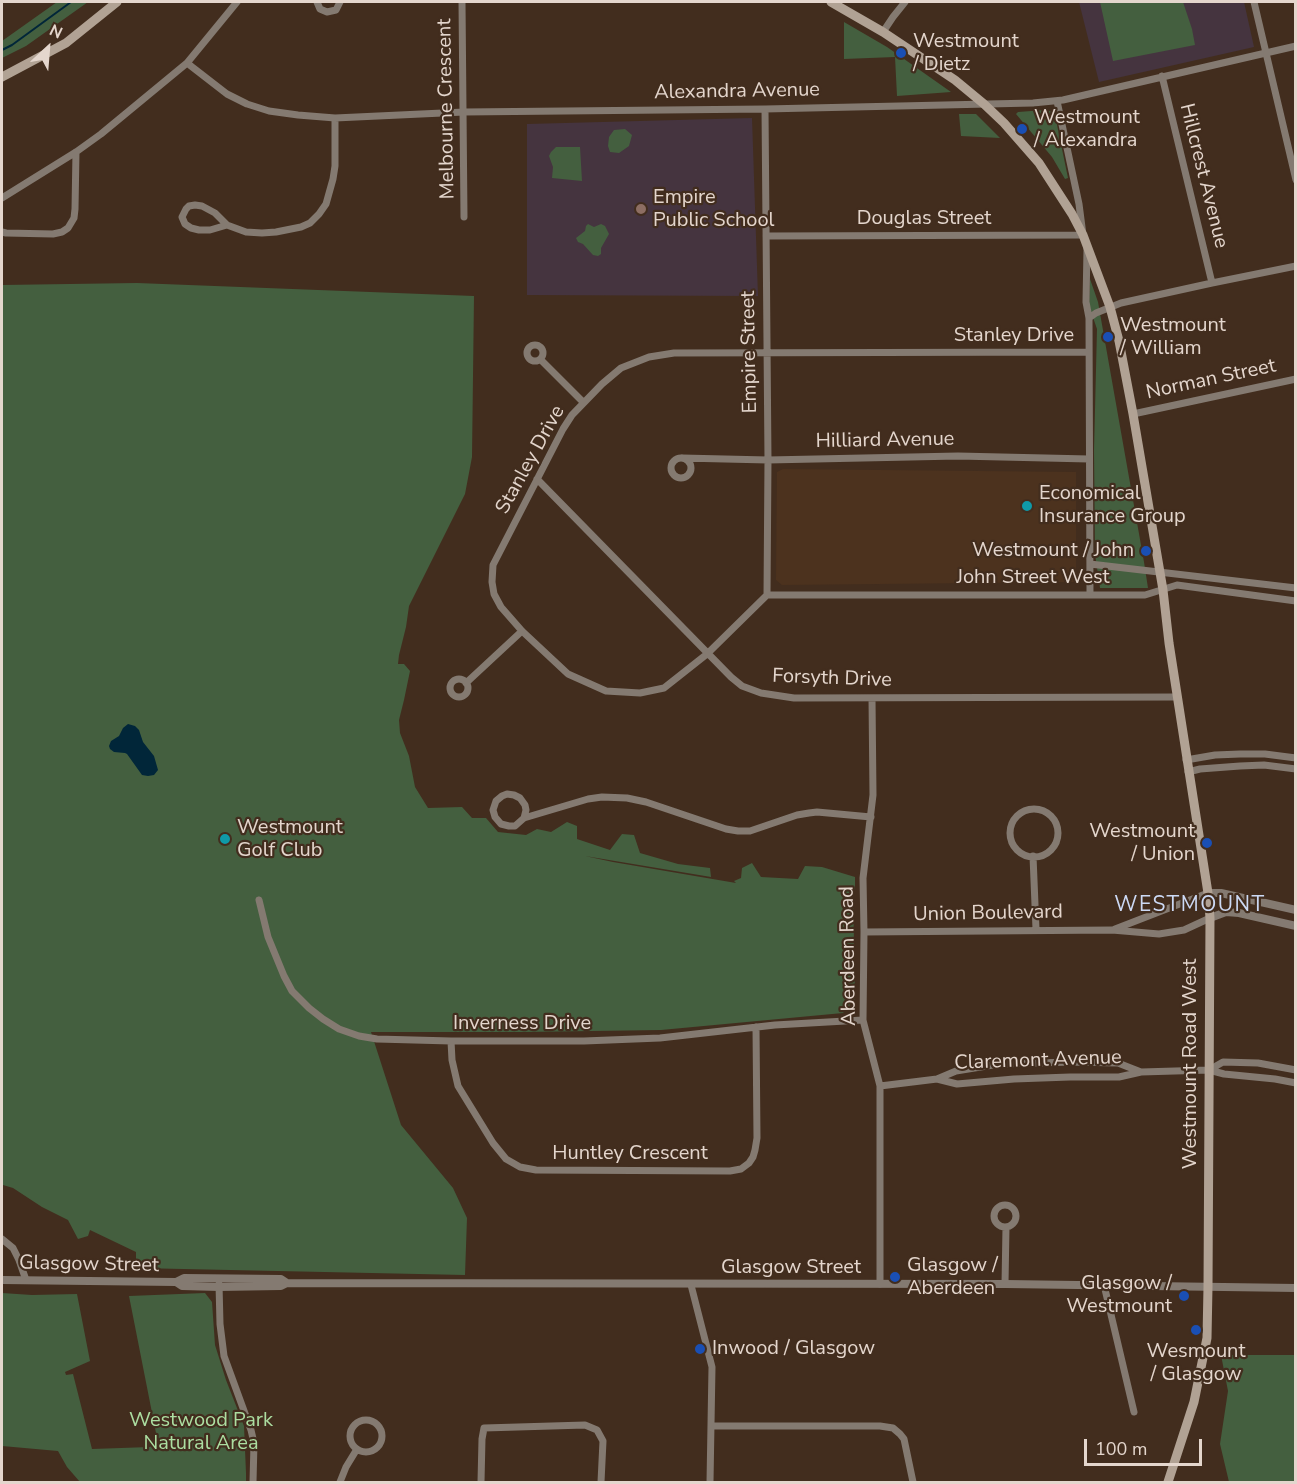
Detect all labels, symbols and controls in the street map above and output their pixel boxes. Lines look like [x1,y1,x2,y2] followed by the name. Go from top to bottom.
[18,18,78,78] north arrow
[433,18,461,200] street label: Melbourne Crescent
[46,19,66,44] text: N
[913,30,1019,77] place label: Westmount / Dietz
[894,46,908,60] marker: Westmount / Dietz
[654,79,820,105] street label: Alexandra Avenue
[1173,101,1233,251] street label: Hillcrest Avenue
[1034,106,1140,153] place label: Westmount / Alexandra
[1015,122,1029,136] marker: Westmount / Alexandra
[653,186,774,233] place label: Empire Public School
[634,202,648,216] marker: Empire Public School
[857,207,991,231] street label: Douglas Street
[737,291,763,413] street label: Empire Street
[1120,314,1226,361] place label: Westmount / William
[954,324,1074,348] street label: Stanley Drive
[1101,330,1115,344] marker: Westmount / William
[1144,355,1278,405] street label: Norman Street
[491,402,571,518] street label: Stanley Drive
[815,428,955,454] street label: Hilliard Avenue
[1039,482,1186,529] place label: Economical Insurance Group
[1020,499,1034,513] marker: Economical Insurance Group
[972,539,1134,563] place label: Westmount / John
[1139,544,1153,558] marker: Westmount / John
[956,566,1110,590] street label: John Street West
[772,665,892,693] street label: Forsyth Drive
[237,816,343,863] place label: Westmount Golf Club
[1089,820,1195,867] place label: Westmount / Union
[218,832,232,846] marker: Westmount Golf Club
[1200,836,1214,850] marker: Westmount / Union
[836,886,862,1026] street label: Aberdeen Road
[1114,893,1266,919] district label: WESTMOUNT
[913,901,1063,927] street label: Union Boulevard
[1179,959,1203,1169] street label: Westmount Road West
[453,1012,591,1036] street label: Inverness Drive
[954,1046,1122,1076] street label: Claremont Avenue
[552,1142,708,1166] street label: Huntley Crescent
[19,1252,159,1278] street label: Glasgow Street
[907,1254,998,1301] place label: Glasgow / Aberdeen
[721,1256,861,1280] street label: Glasgow Street
[888,1270,902,1284] marker: Glasgow / Aberdeen
[1066,1272,1172,1319] place label: Glasgow / Westmount
[1177,1289,1191,1303] marker: Glasgow / Westmount
[1189,1323,1203,1337] marker: Wesmount / Glasgow
[712,1337,875,1361] place label: Inwood / Glasgow
[1147,1340,1245,1387] place label: Wesmount / Glasgow
[693,1342,707,1356] marker: Inwood / Glasgow
[129,1409,273,1456] park label: Westwood Park Natural Area
[1087,1427,1206,1465] scale bar
[1095,1437,1147,1461] text: 100 m

